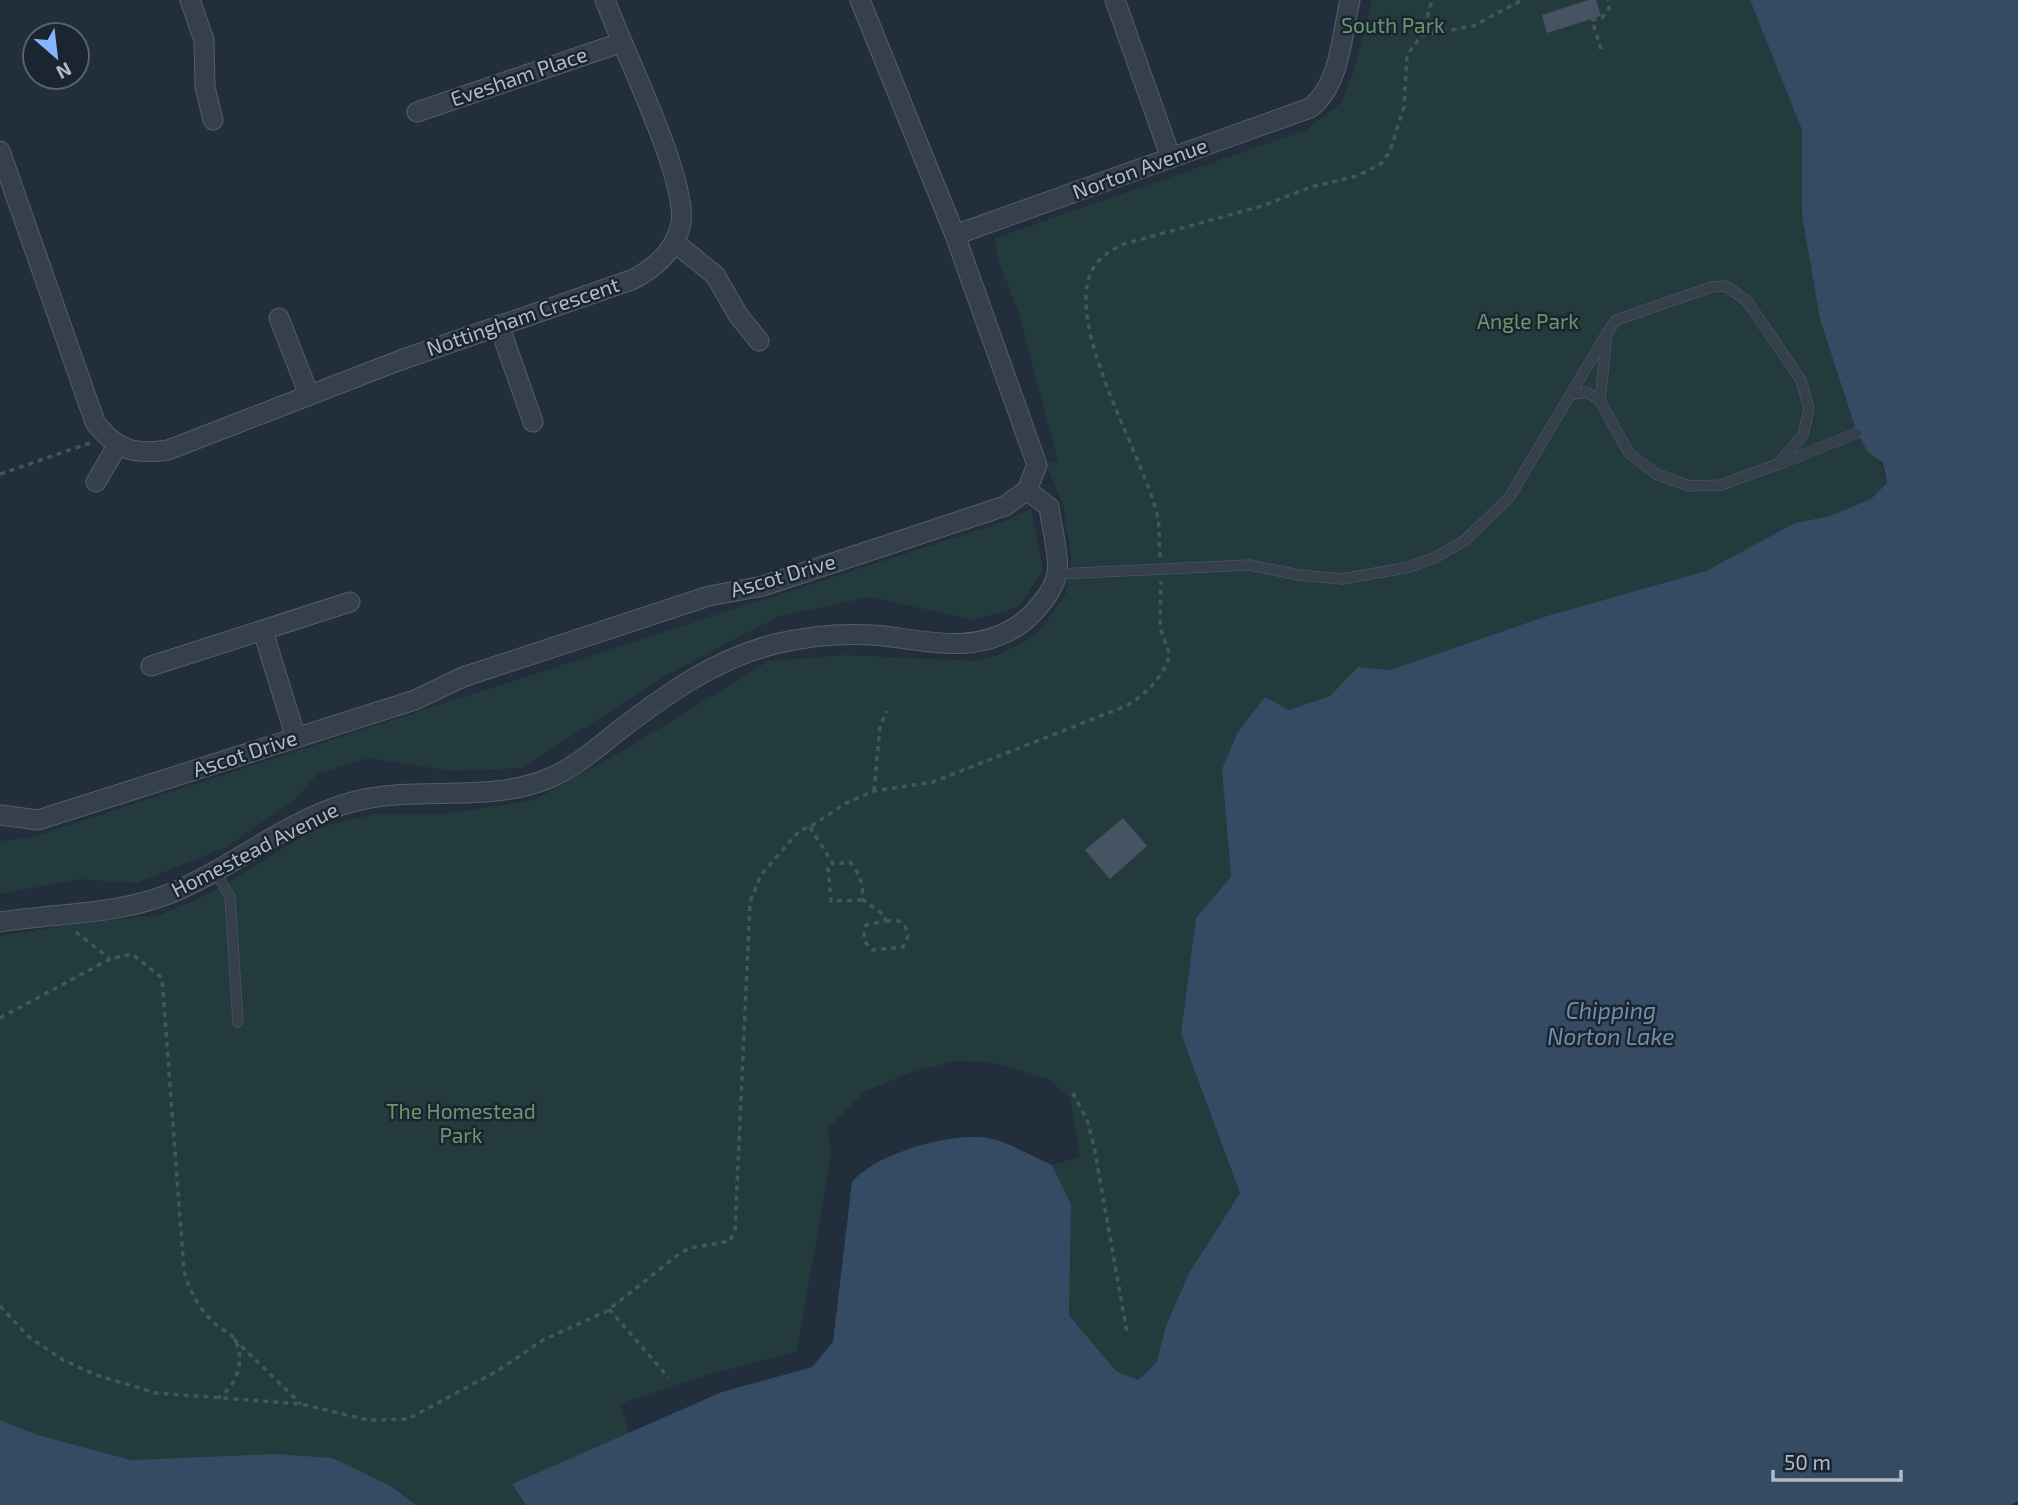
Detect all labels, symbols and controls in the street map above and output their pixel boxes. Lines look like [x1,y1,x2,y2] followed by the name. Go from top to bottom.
[1341,12,1445,37] park label: South Park
[21,21,91,91] north arrow
[447,40,590,111] street label: Evesham Place
[53,58,76,85] text: N
[1069,132,1210,204] street label: Norton Avenue
[423,271,622,360] street label: Nottingham Crescent
[1477,308,1579,333] park label: Angle Park
[727,548,838,601] street label: Ascot Drive
[189,724,300,781] street label: Ascot Drive
[167,796,342,901] street label: Homestead Avenue
[1547,996,1675,1050] water label: Chipping Norton Lake
[386,1098,536,1147] park label: The Homestead Park
[1773,1438,1901,1482] scale bar
[1784,1449,1831,1474] text: 50 m

